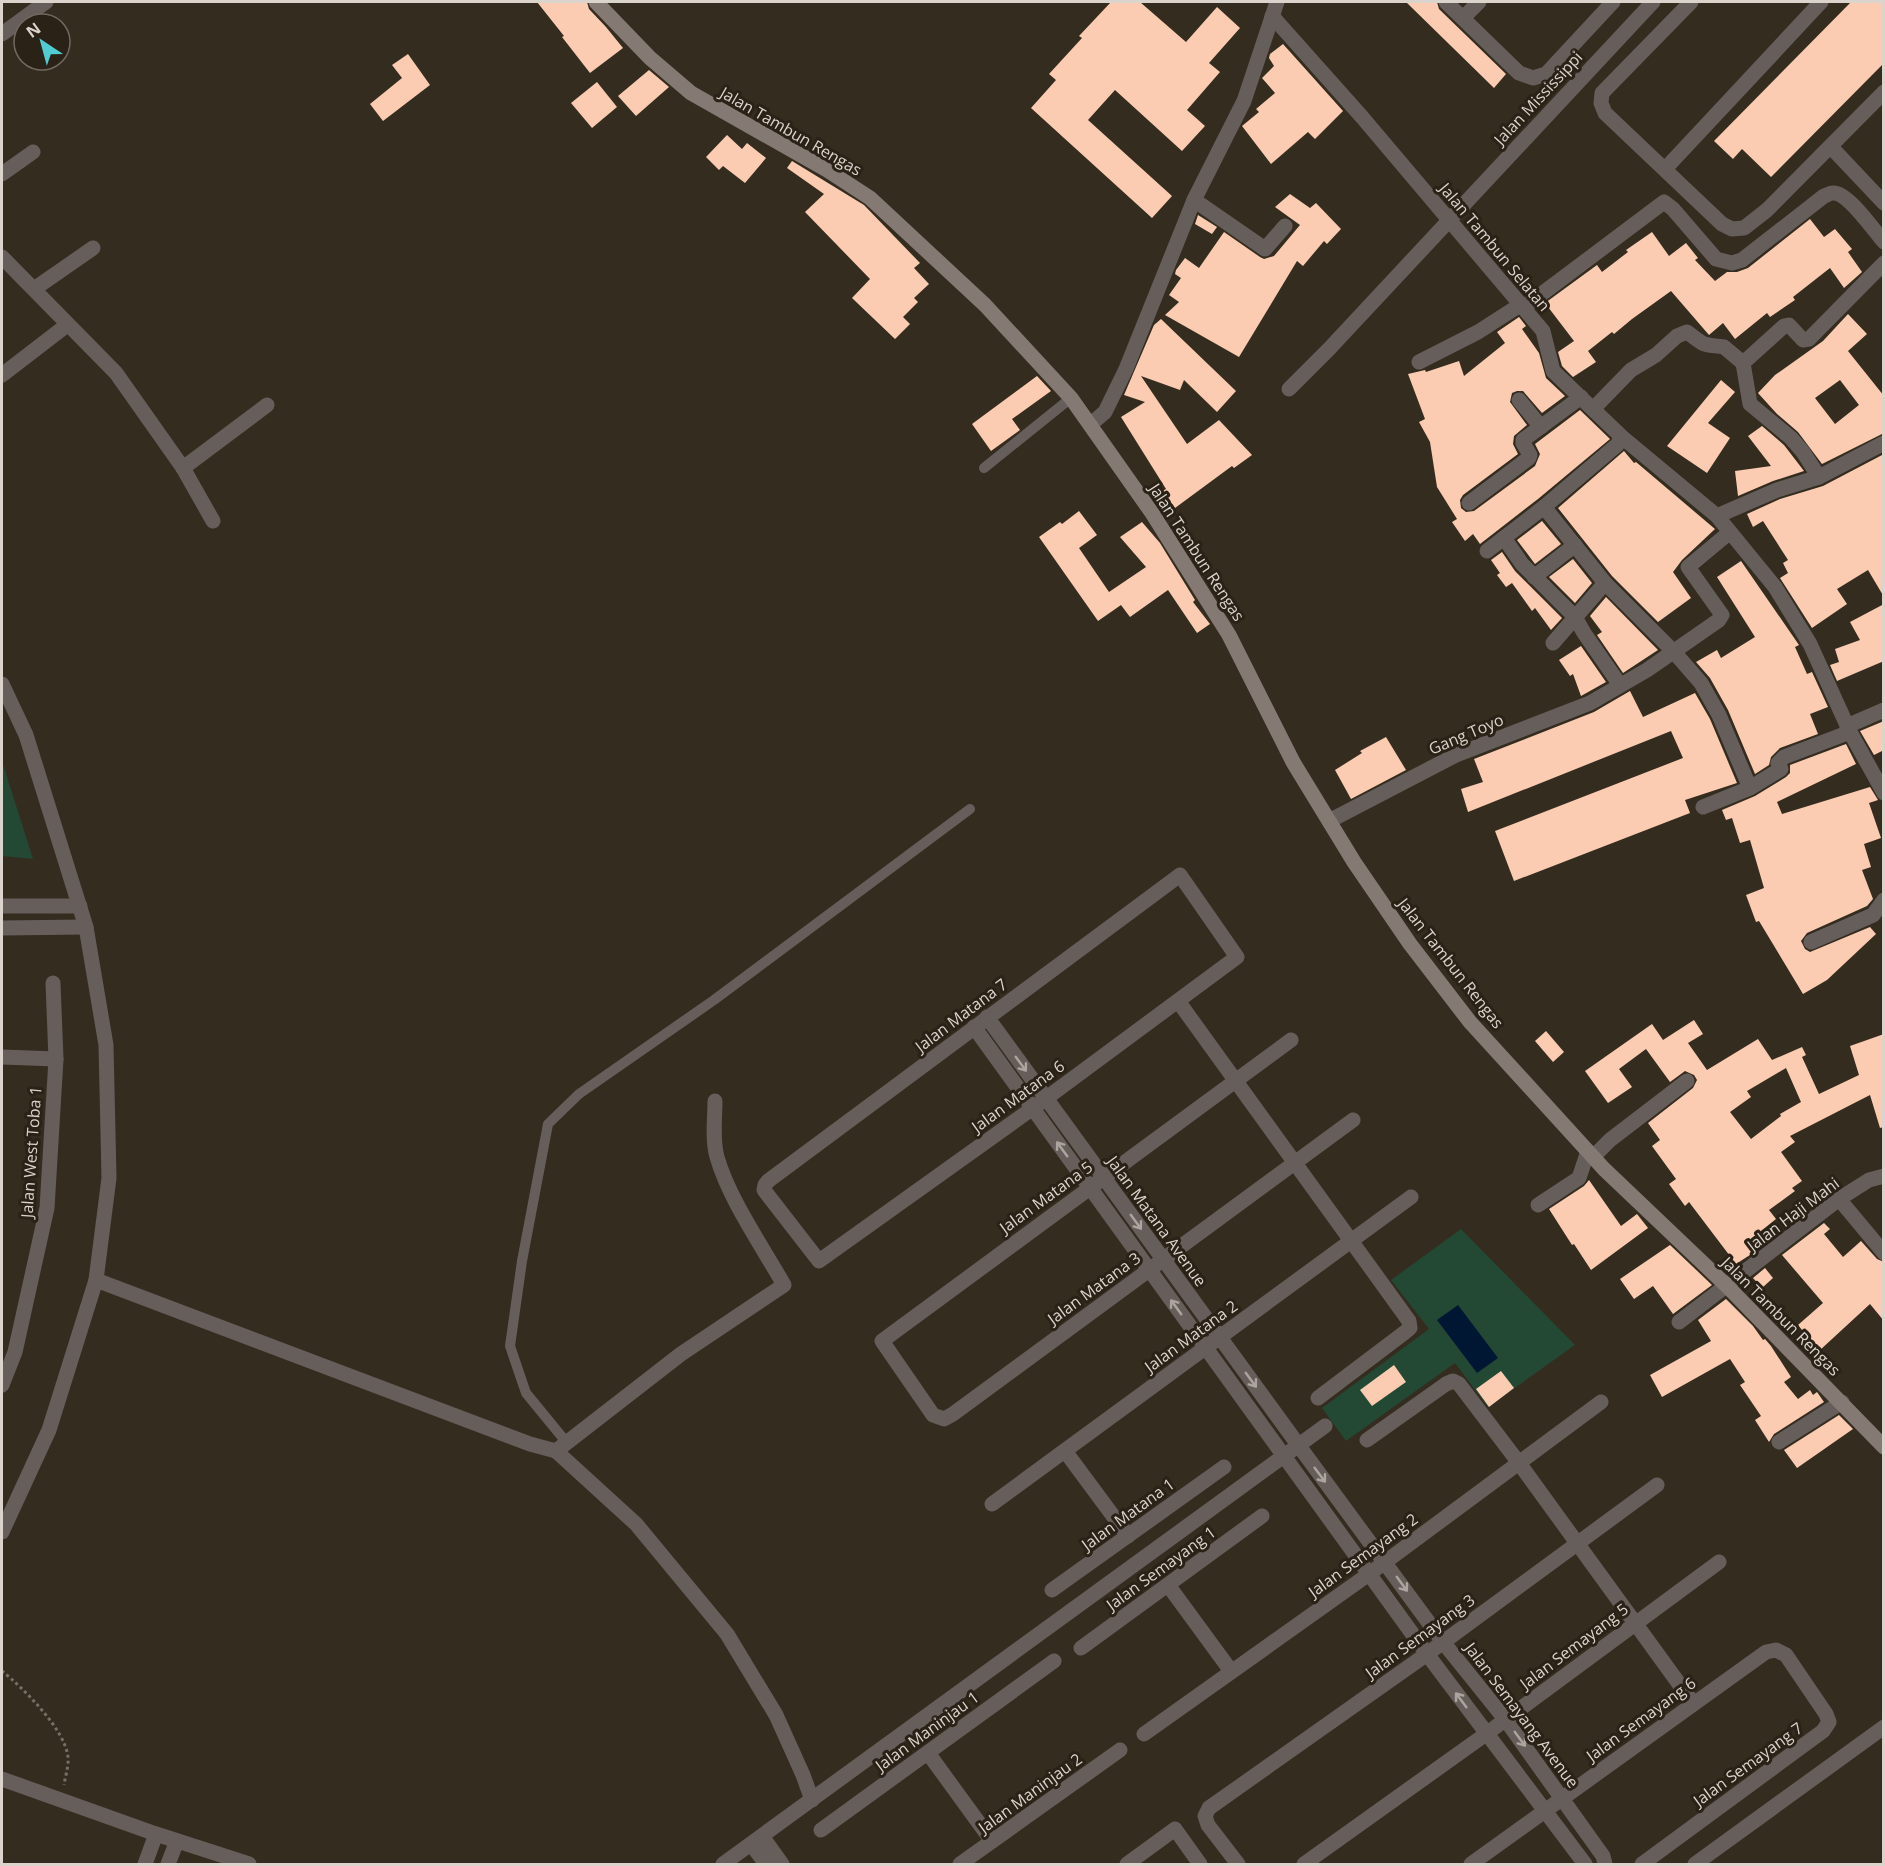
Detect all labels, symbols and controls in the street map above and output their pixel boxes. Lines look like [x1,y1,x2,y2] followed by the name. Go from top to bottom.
[12,12,72,72] north arrow
[21,17,45,43] text: N
[1487,46,1587,151] street label: Jalan Mississippi
[714,80,866,181] street label: Jalan Tambun Rengas
[1433,177,1555,316] street label: Jalan Tambun Selatan
[1143,477,1250,625] street label: Jalan Tambun Rengas
[1425,708,1507,760] street label: Gang Toyo
[1392,892,1509,1033] street label: Jalan Tambun Rengas
[909,973,1012,1058] street label: Jalan Matana 7
[965,1055,1069,1138] street label: Jalan Matana 6
[1015,1056,1028,1072] one-way arrow
[15,1086,47,1220] street label: Jalan West Toba 1
[1056,1141,1068,1157] one-way arrow
[1101,1150,1212,1291] street label: Jalan Matana Avenue
[993,1156,1097,1239] street label: Jalan Matana 5
[1741,1172,1844,1257] street label: Jalan Haji Mahi
[1130,1214,1142,1230] one-way arrow
[1041,1247,1145,1330] street label: Jalan Matana 3
[1715,1250,1845,1380] street label: Jalan Tambun Rengas
[1138,1295,1242,1378] street label: Jalan Matana 2
[1170,1300,1182,1316] one-way arrow
[1245,1372,1257,1388] one-way arrow
[1314,1466,1326,1482] one-way arrow
[1075,1473,1179,1556] street label: Jalan Matana 1
[1302,1508,1422,1603] street label: Jalan Semayang 2
[1100,1521,1220,1616] street label: Jalan Semayang 1
[1395,1576,1408,1592] one-way arrow
[1359,1589,1479,1684] street label: Jalan Semayang 3
[1514,1598,1633,1695] street label: Jalan Semayang 5
[1459,1636,1584,1792] street label: Jalan Semayang Avenue
[1580,1672,1700,1767] street label: Jalan Semayang 6
[869,1686,983,1777] street label: Jalan Maninjau 1
[1455,1693,1468,1709] one-way arrow
[1687,1717,1807,1812] street label: Jalan Semayang 7
[1514,1731,1526,1747] one-way arrow
[972,1748,1086,1839] street label: Jalan Maninjau 2

